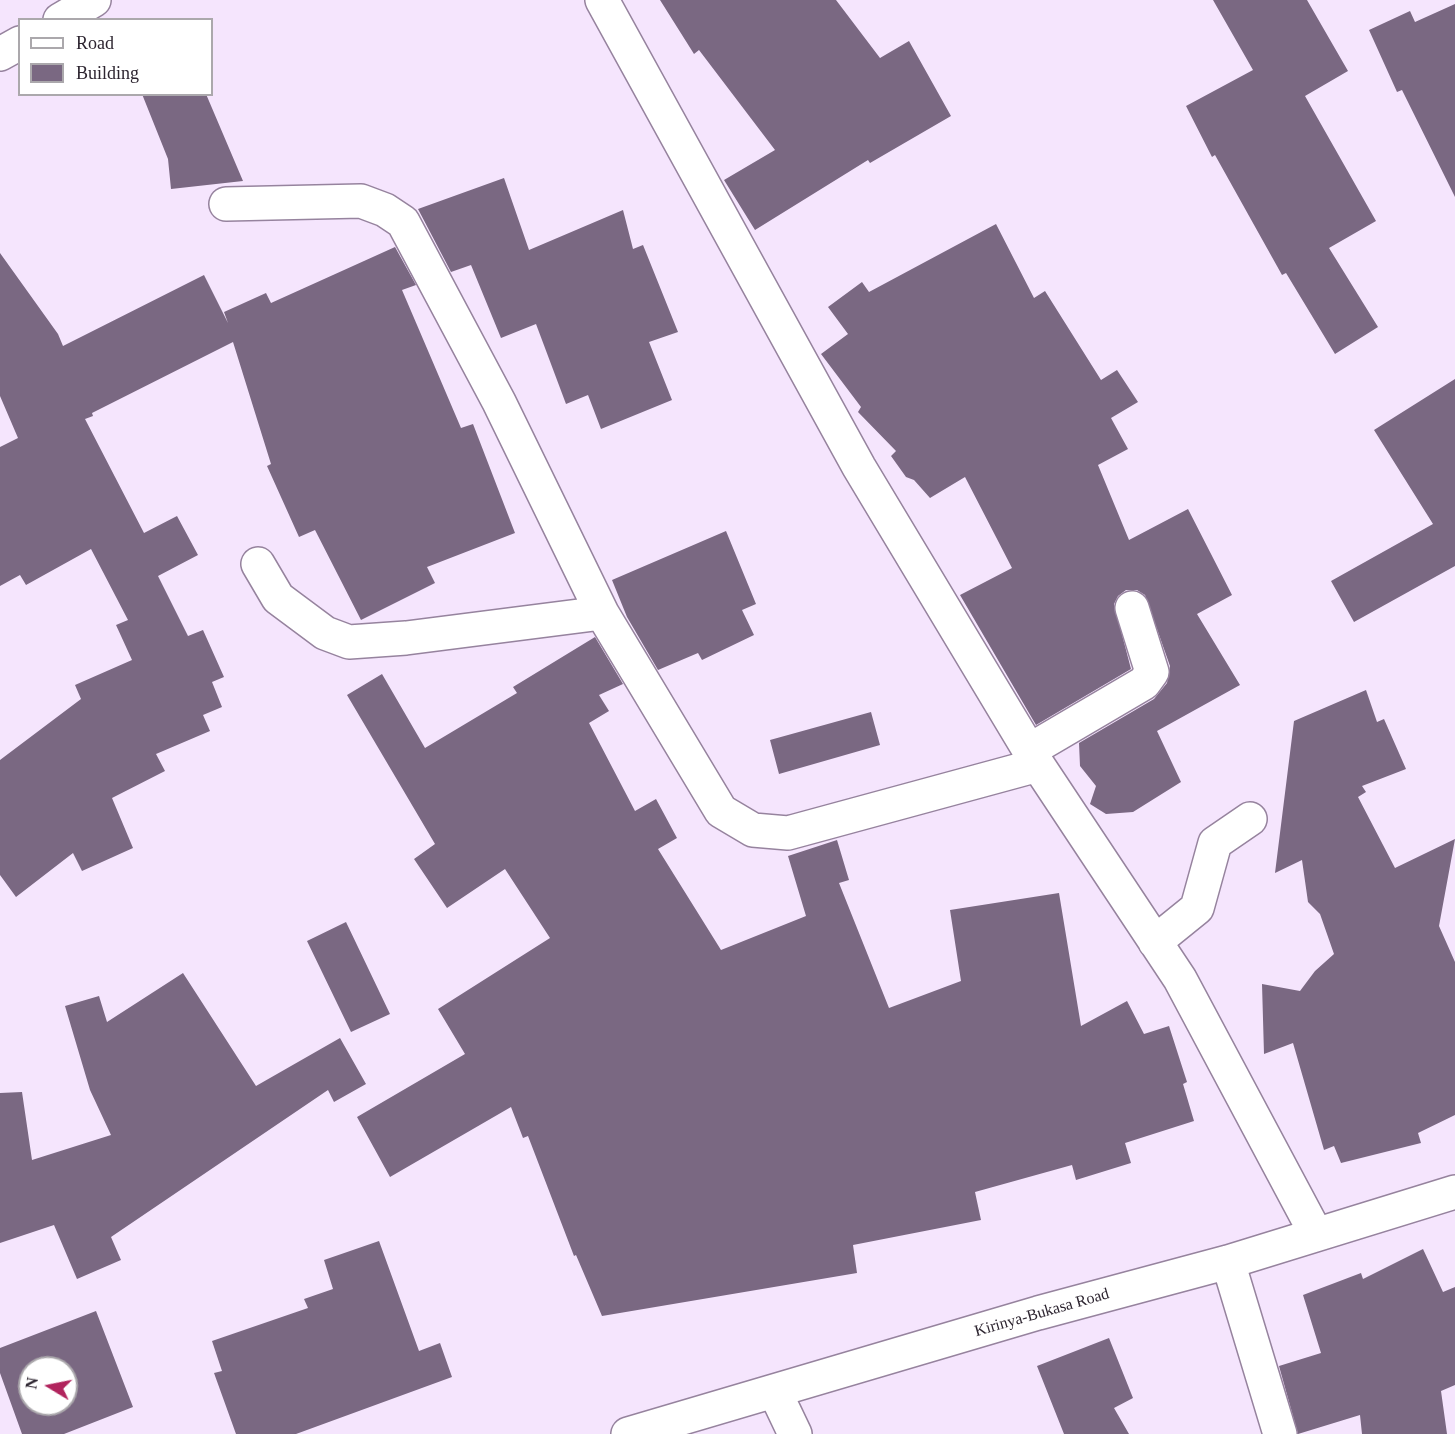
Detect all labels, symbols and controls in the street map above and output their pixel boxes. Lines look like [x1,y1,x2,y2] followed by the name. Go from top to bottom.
[18,18,213,96] legend
[76,33,114,53] text: Road
[76,63,139,83] text: Building
[973,1285,1111,1341] street label: Kirinya-Bukasa Road
[18,1356,78,1416] north arrow
[22,1376,41,1390] text: N

